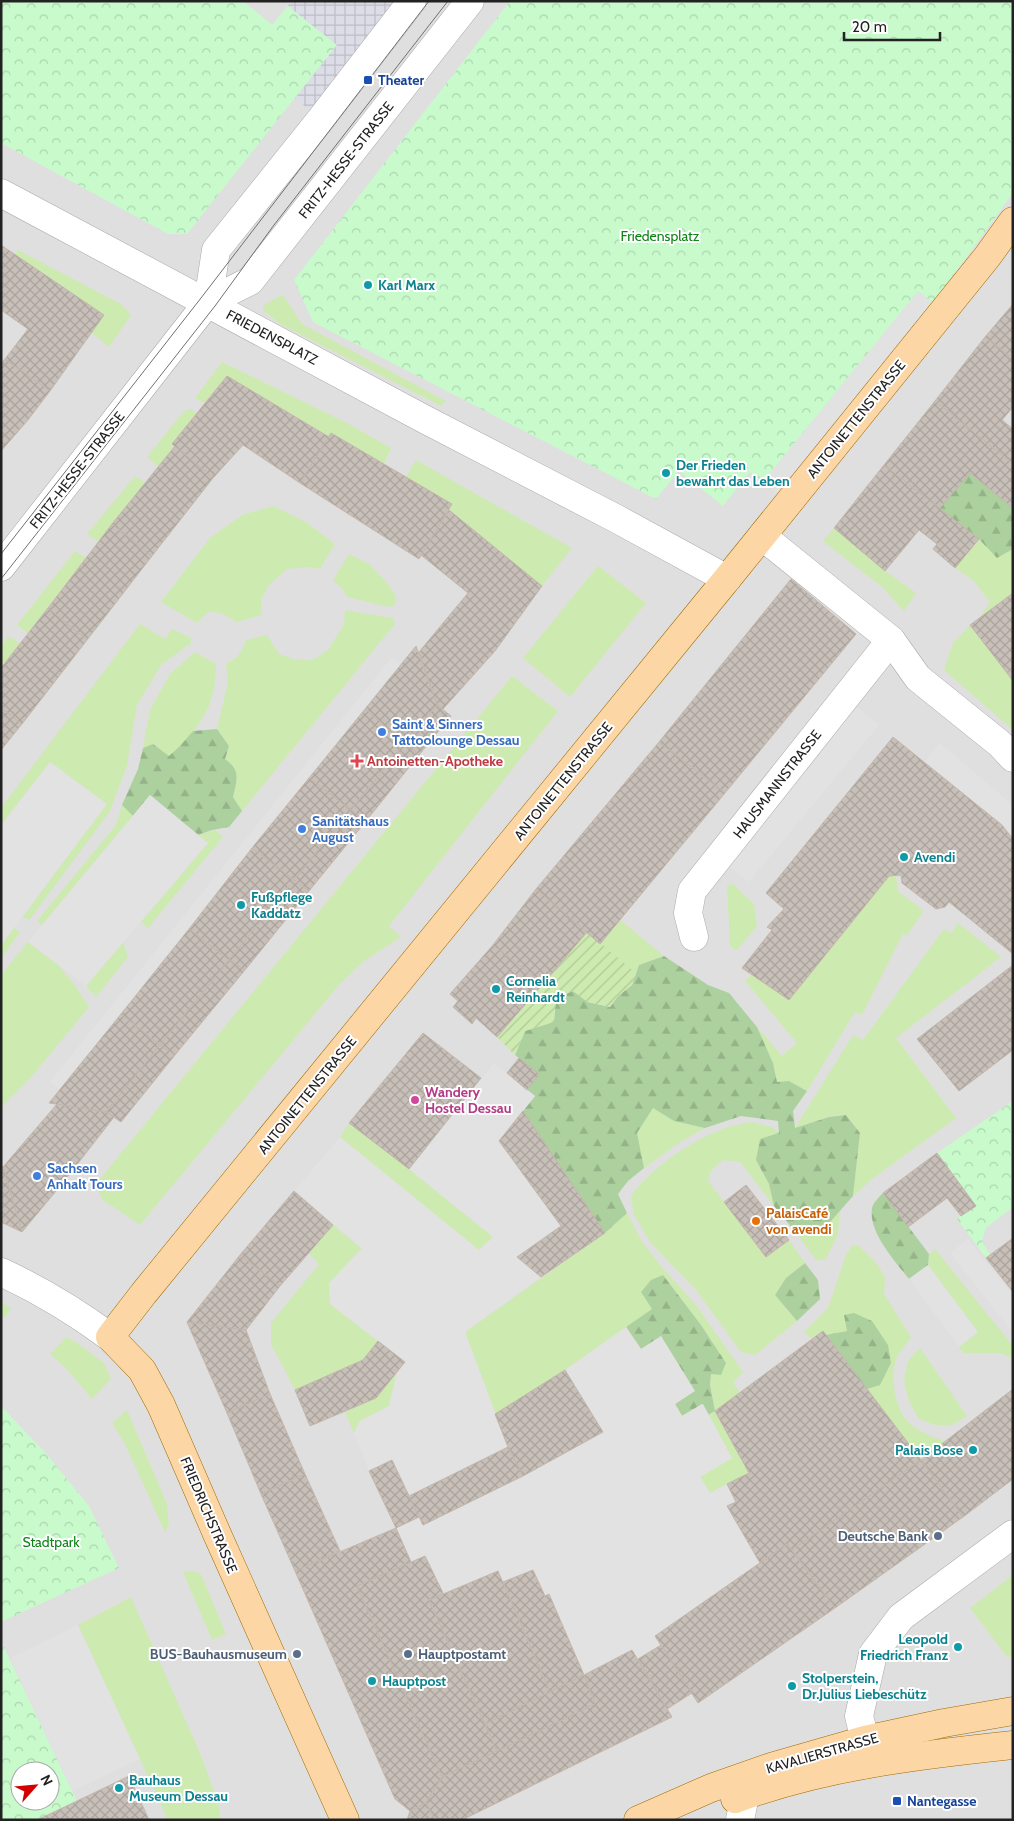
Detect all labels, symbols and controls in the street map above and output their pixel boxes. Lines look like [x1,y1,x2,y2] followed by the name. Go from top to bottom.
[844,10,940,42] scale bar
[852,18,887,36] text: 20 m
[378,71,424,89] place label: Theater
[362,74,374,86] marker: Theater
[295,98,398,222] street label: FRITZ-HESSE-STRASSE
[621,227,700,245] park label: Friedensplatz
[378,276,435,294] place label: Karl Marx
[362,279,374,291] marker: Karl Marx
[223,305,321,369] street label: FRIEDENSPLATZ
[803,356,909,482] street label: ANTOINETTENSTRASSE
[26,408,129,532] street label: FRITZ-HESSE-STRASSE
[676,456,790,490] place label: Der Frieden bewahrt das Leben
[660,467,672,479] marker: Der Frieden bewahrt das Leben
[392,715,520,749] place label: Saint & Sinners Tattoolounge Dessau
[510,718,616,844] street label: ANTOINETTENSTRASSE
[376,726,388,738] marker: Saint & Sinners Tattoolounge Dessau
[729,726,825,842] street label: HAUSMANNSTRASSE
[367,752,503,770] place label: Antoinetten-Apotheke
[351,755,363,767] marker: Antoinetten-Apotheke
[312,812,389,846] place label: Sanitätshaus August
[296,823,308,835] marker: Sanitätshaus August
[914,848,955,866] place label: Avendi
[898,851,910,863] marker: Avendi
[251,888,312,922] place label: Fußpflege Kaddatz
[235,899,247,911] marker: Fußpflege Kaddatz
[506,972,565,1006] place label: Cornelia Reinhardt
[490,983,502,995] marker: Cornelia Reinhardt
[254,1032,360,1158] street label: ANTOINETTENSTRASSE
[425,1083,511,1117] place label: Wandery Hostel Dessau
[409,1094,421,1106] marker: Wandery Hostel Dessau
[47,1159,123,1193] place label: Sachsen Anhalt Tours
[31,1170,43,1182] marker: Sachsen Anhalt Tours
[766,1204,832,1238] place label: PalaisCafé von avendi
[750,1215,762,1227] marker: PalaisCafé von avendi
[895,1441,963,1459] place label: Palais Bose
[967,1444,979,1456] marker: Palais Bose
[176,1454,242,1576] street label: FRIEDRICHSTRASSE
[838,1527,928,1545] place label: Deutsche Bank
[932,1530,944,1542] marker: Deutsche Bank
[22,1533,80,1551] park label: Stadtpark
[860,1630,948,1664] place label: Leopold Friedrich Franz
[952,1641,964,1653] marker: Leopold Friedrich Franz
[150,1645,287,1663] place label: BUS-Bauhausmuseum
[418,1645,506,1663] place label: Hauptpostamt
[291,1648,303,1660] marker: BUS-Bauhausmuseum
[402,1648,414,1660] marker: Hauptpostamt
[802,1669,927,1703] place label: Stolperstein, Dr.Julius Liebeschütz
[382,1672,446,1690] place label: Hauptpost
[366,1675,378,1687] marker: Hauptpost
[786,1680,798,1692] marker: Stolperstein, Dr.Julius Liebeschütz
[764,1728,880,1778] street label: KAVALIERSTRASSE
[10,1761,60,1811] north arrow
[129,1771,228,1805] place label: Bauhaus Museum Dessau
[36,1772,57,1789] text: N
[113,1782,125,1794] marker: Bauhaus Museum Dessau
[907,1792,976,1810] place label: Nantegasse
[891,1795,903,1807] marker: Nantegasse

